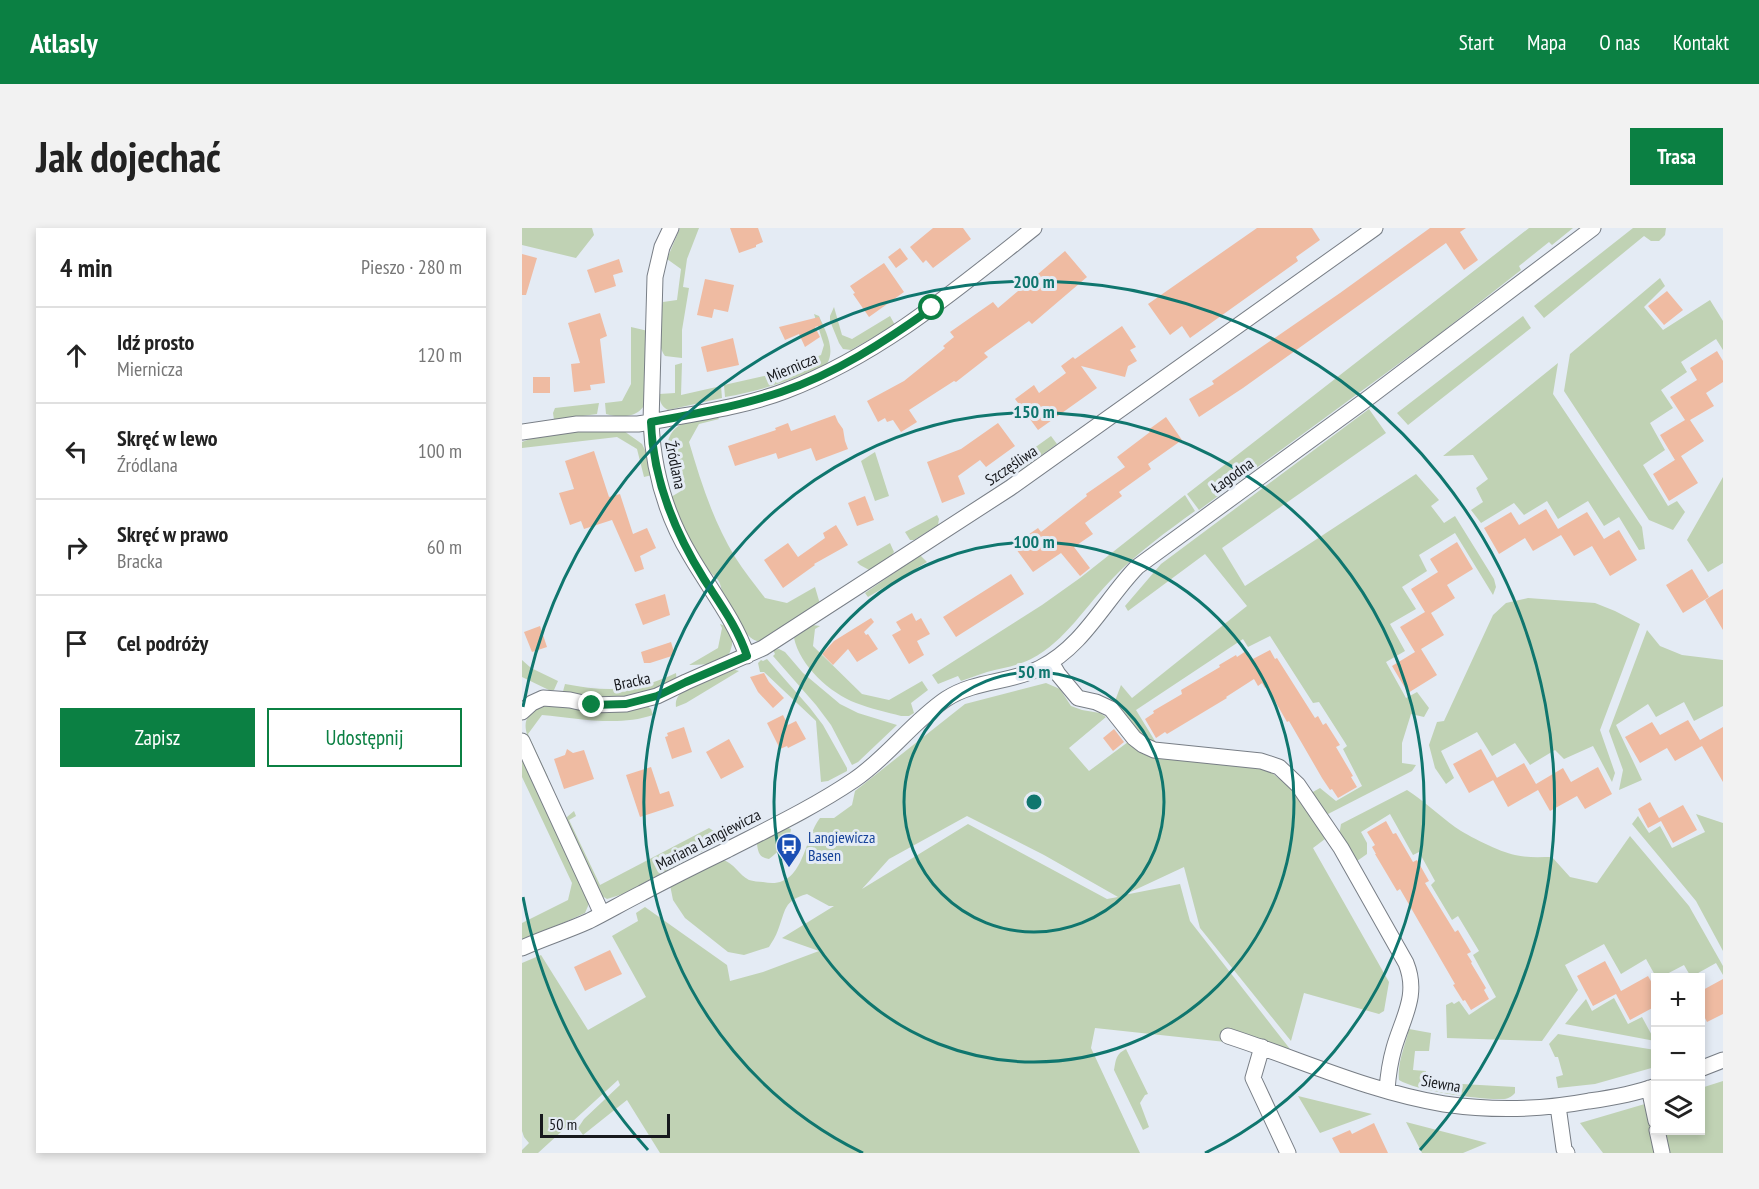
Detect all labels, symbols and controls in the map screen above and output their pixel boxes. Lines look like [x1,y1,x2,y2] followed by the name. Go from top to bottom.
[30,24,98,61] text: Atlasly
[1459,29,1494,56] text: Start
[1527,29,1566,56] text: Mapa
[1599,29,1640,56] text: O nas
[1673,29,1729,56] text: Kontakt
[1630,128,1723,185] button: Trasa
[36,129,221,184] text: Jak dojechać
[60,251,113,284] text: 4 min
[361,254,462,280] text: Pieszo · 280 m
[1013,270,1055,293] text: 200 m
[918,294,944,320] route start
[117,328,194,356] text: Idź prosto
[60,339,93,372] icon: ahead
[418,342,462,368] text: 120 m
[764,347,820,387] street label: Miernicza
[117,356,183,382] text: Miernicza
[1013,400,1055,423] text: 150 m
[117,424,218,452] text: Skręć w lewo
[60,435,93,468] icon: left
[418,438,462,464] text: 100 m
[661,439,691,491] street label: Źródlana
[981,440,1041,490] street label: Szczęśliwa
[117,452,178,478] text: Źródlana
[1207,453,1257,497] street label: Łagodna
[117,520,228,548] text: Skręć w prawo
[1013,530,1055,553] text: 100 m
[60,531,93,564] icon: right
[427,534,462,560] text: 60 m
[117,548,163,574] text: Bracka
[60,627,93,660] icon: arrive
[117,629,208,657] text: Cel podróży
[1018,660,1050,683] text: 50 m
[612,667,652,695] street label: Bracka
[578,691,604,717] route end
[60,708,255,767] button: Zapisz
[267,708,462,767] button: Udostępnij
[1024,792,1044,812] centre of rings
[652,804,764,874] street label: Mariana Langiewicza
[808,827,875,865] place label: Langiewicza Basen
[774,831,804,869] bus stop icon: Langiewicza Basen
[1651,973,1705,1135] map controls
[1651,973,1705,1027] button: +
[1651,1027,1705,1081] button: −
[1420,1070,1462,1096] street label: Siewna
[1651,1081,1705,1135] button: layers
[540,1111,670,1138] scale bar
[549,1114,577,1134] text: 50 m

